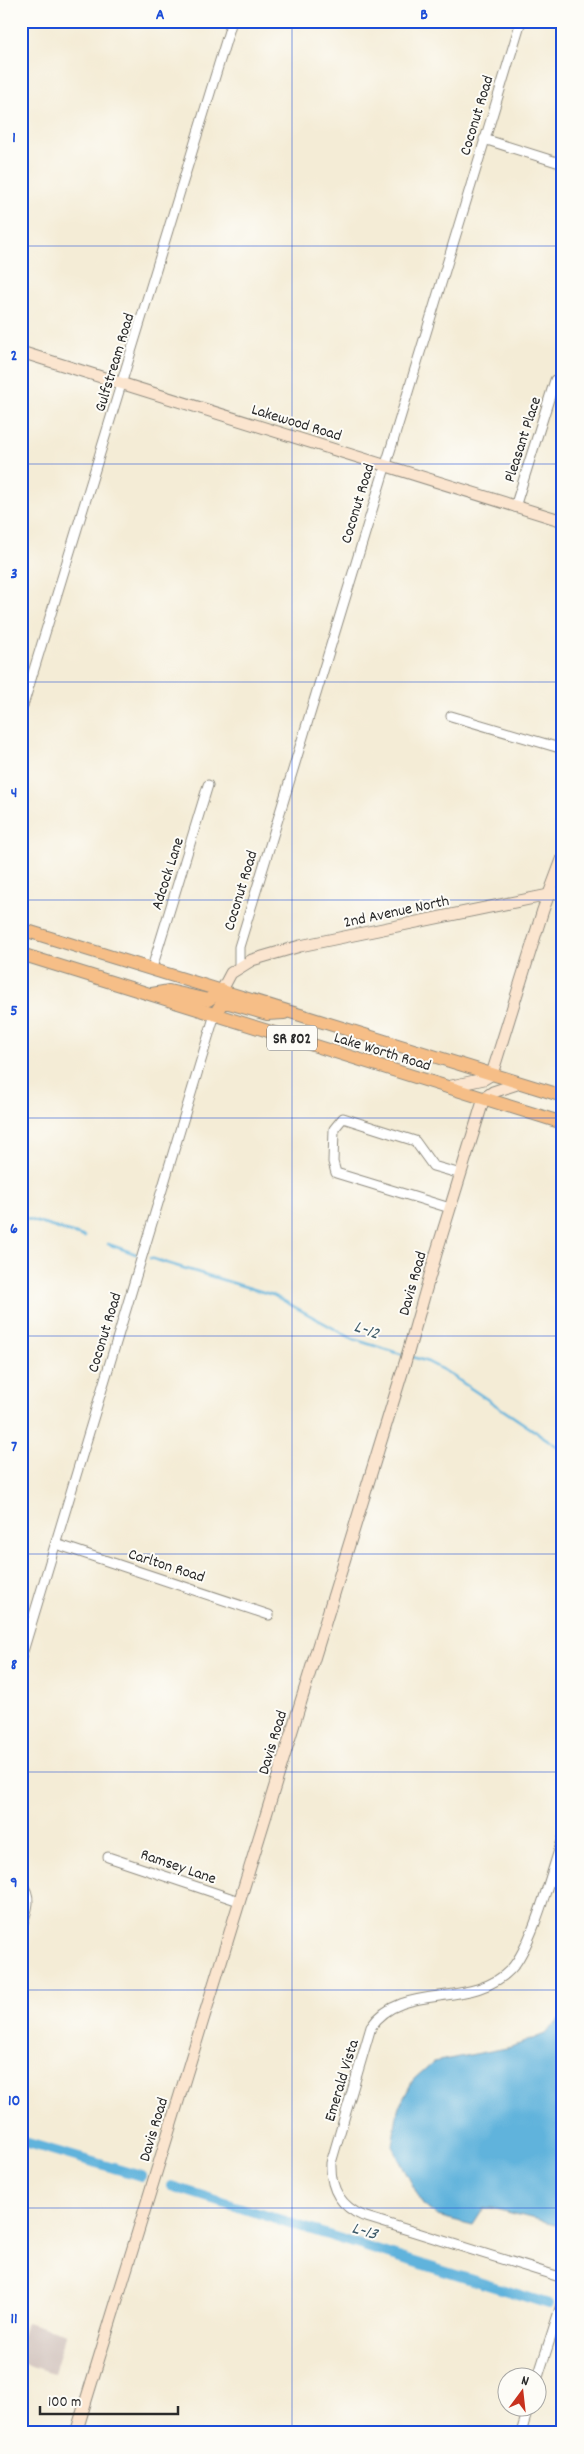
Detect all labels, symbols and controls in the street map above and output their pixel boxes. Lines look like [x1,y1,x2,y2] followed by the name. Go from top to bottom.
[156,4,165,27] text: A
[420,4,428,27] text: B
[454,73,500,158] street label: Coconut Road
[12,127,16,150] text: 1
[89,311,141,415] street label: Gulfstream Road
[11,345,18,368] text: 2
[499,394,548,486] street label: Pleasant Place
[248,399,344,448] street label: Lakewood Road
[335,461,381,546] street label: Coconut Road
[10,563,18,586] text: 3
[11,782,17,805] text: 4
[146,835,191,913] street label: Adcock Lane
[218,848,264,933] street label: Coconut Road
[342,890,451,935] street label: 2nd Avenue North
[10,1000,18,1023] text: 5
[267,1026,317,1050] road number: SR 802
[331,1027,434,1078] street label: Lake Worth Road
[10,1218,18,1241] text: 6
[393,1249,434,1318] street label: Davis Road
[82,1290,128,1375] street label: Coconut Road
[350,1315,382,1347] water label: L-12
[11,1436,17,1459] text: 7
[125,1543,207,1590] street label: Carlton Road
[11,1654,18,1677] text: 8
[253,1708,294,1778] street label: Davis Road
[137,1844,219,1891] street label: Ramsey Lane
[10,1872,18,1895] text: 9
[319,2037,366,2124] street label: Emerald Vista
[8,2090,20,2113] text: 10
[134,2095,175,2165] street label: Davis Road
[348,2217,382,2249] water label: L-13
[10,2308,18,2331] text: 11
[496,2366,546,2416] north arrow
[519,2371,531,2392] text: N
[40,2384,178,2416] scale bar
[48,2392,81,2414] text: 100 m

